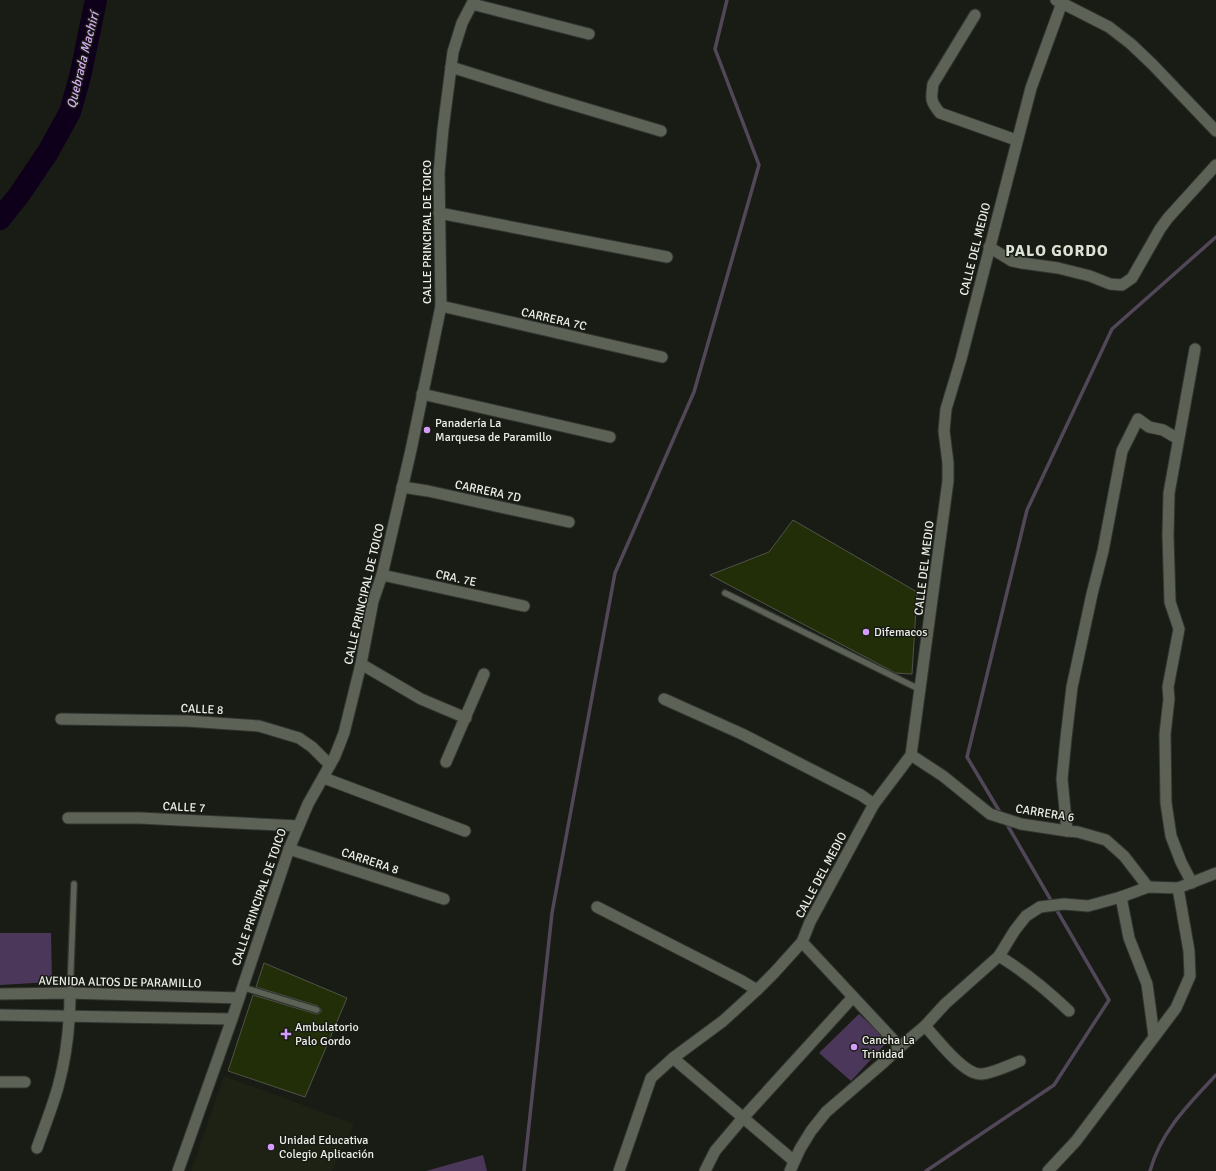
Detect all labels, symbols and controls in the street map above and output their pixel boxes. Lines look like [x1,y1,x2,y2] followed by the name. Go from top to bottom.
[63,8,103,110] water label: Quebrada Machirí
[420,160,435,304] street label: CALLE PRINCIPAL DE TOICO
[957,201,994,297] street label: CALLE DEL MEDIO
[1005,241,1109,261] district label: PALO GORDO
[520,305,588,334] street label: CARRERA 7C
[435,416,552,445] place label: Panadería La Marquesa de Paramillo
[422,425,432,435] marker: Panadería La Marquesa de Paramillo
[453,477,523,506] street label: CARRERA 7D
[911,520,938,616] street label: CALLE DEL MEDIO
[341,522,388,666] street label: CALLE PRINCIPAL DE TOICO
[434,567,478,590] street label: CRA. 7E
[874,625,928,640] place label: Difemacos
[861,627,871,637] marker: Difemacos
[180,701,224,718] street label: CALLE 8
[162,799,206,816] street label: CALLE 7
[1014,801,1075,826] street label: CARRERA 6
[229,826,290,968] street label: CALLE PRINCIPAL DE TOICO
[792,830,850,921] street label: CALLE DEL MEDIO
[339,845,400,878] street label: CARRERA 8
[38,974,202,991] street label: AVENIDA ALTOS DE PARAMILLO
[295,1020,359,1049] place label: Ambulatorio Palo Gordo
[280,1028,292,1040] marker: Ambulatorio Palo Gordo
[862,1033,915,1062] place label: Cancha La Trinidad
[849,1042,859,1052] marker: Cancha La Trinidad
[279,1133,374,1162] place label: Unidad Educativa Colegio Aplicación
[266,1142,276,1152] marker: Unidad Educativa Colegio Aplicación

